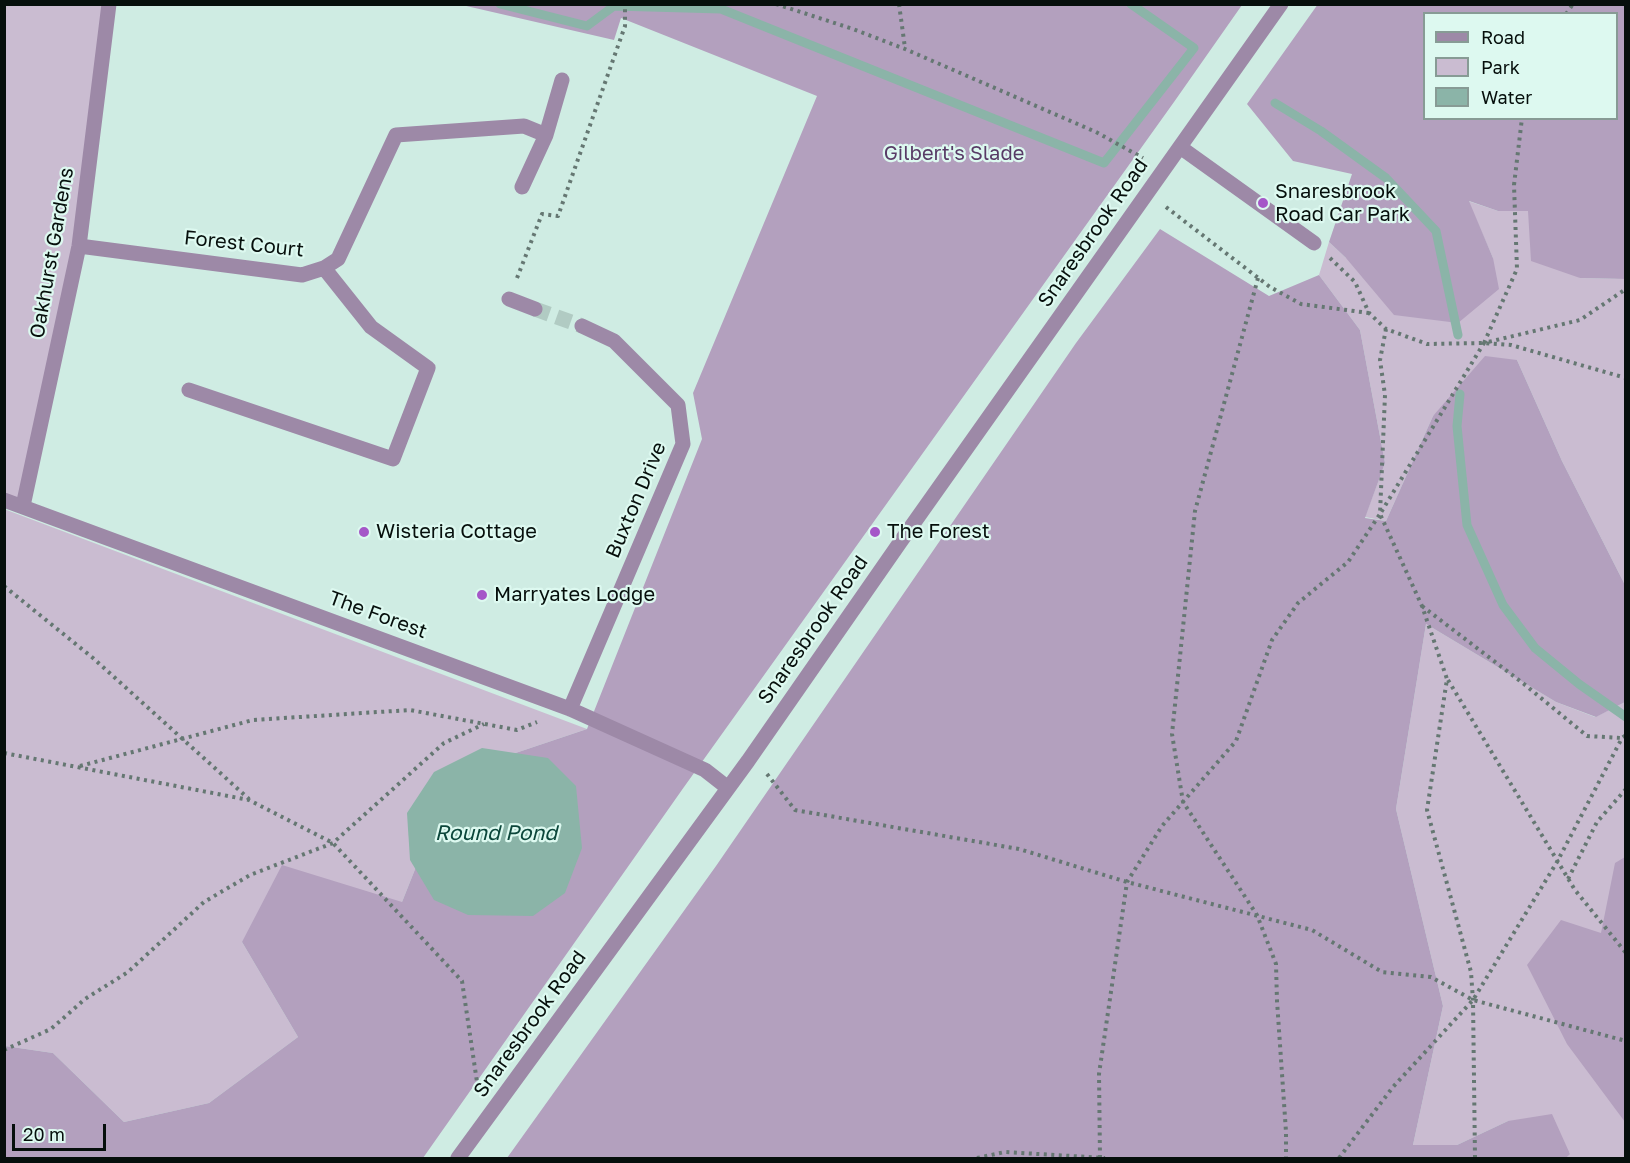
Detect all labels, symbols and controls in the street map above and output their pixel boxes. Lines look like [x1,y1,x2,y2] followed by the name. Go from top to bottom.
[1423,12,1618,120] legend
[1481,26,1525,48] text: Road
[1481,56,1520,78] text: Park
[1481,86,1532,108] text: Water
[884,142,1024,166] park label: Gilbert's Slade
[1033,154,1153,312] street label: Snaresbrook Road
[25,166,79,340] street label: Oakhurst Gardens
[1275,180,1410,227] place label: Snaresbrook Road Car Park
[1256,196,1270,210] marker: Snaresbrook Road Car Park
[183,226,305,262] street label: Forest Court
[601,438,671,562] street label: Buxton Drive
[376,520,537,544] place label: Wisteria Cottage
[887,520,990,544] place label: The Forest
[357,525,371,539] marker: Wisteria Cottage
[868,525,882,539] marker: The Forest
[753,551,873,709] street label: Snaresbrook Road
[494,583,655,607] place label: Marryates Lodge
[326,586,430,644] street label: The Forest
[475,588,489,602] marker: Marryates Lodge
[435,820,557,846] water label: Round Pond
[469,946,591,1102] street label: Snaresbrook Road
[15,1112,110,1150] scale bar
[23,1123,65,1145] text: 20 m

